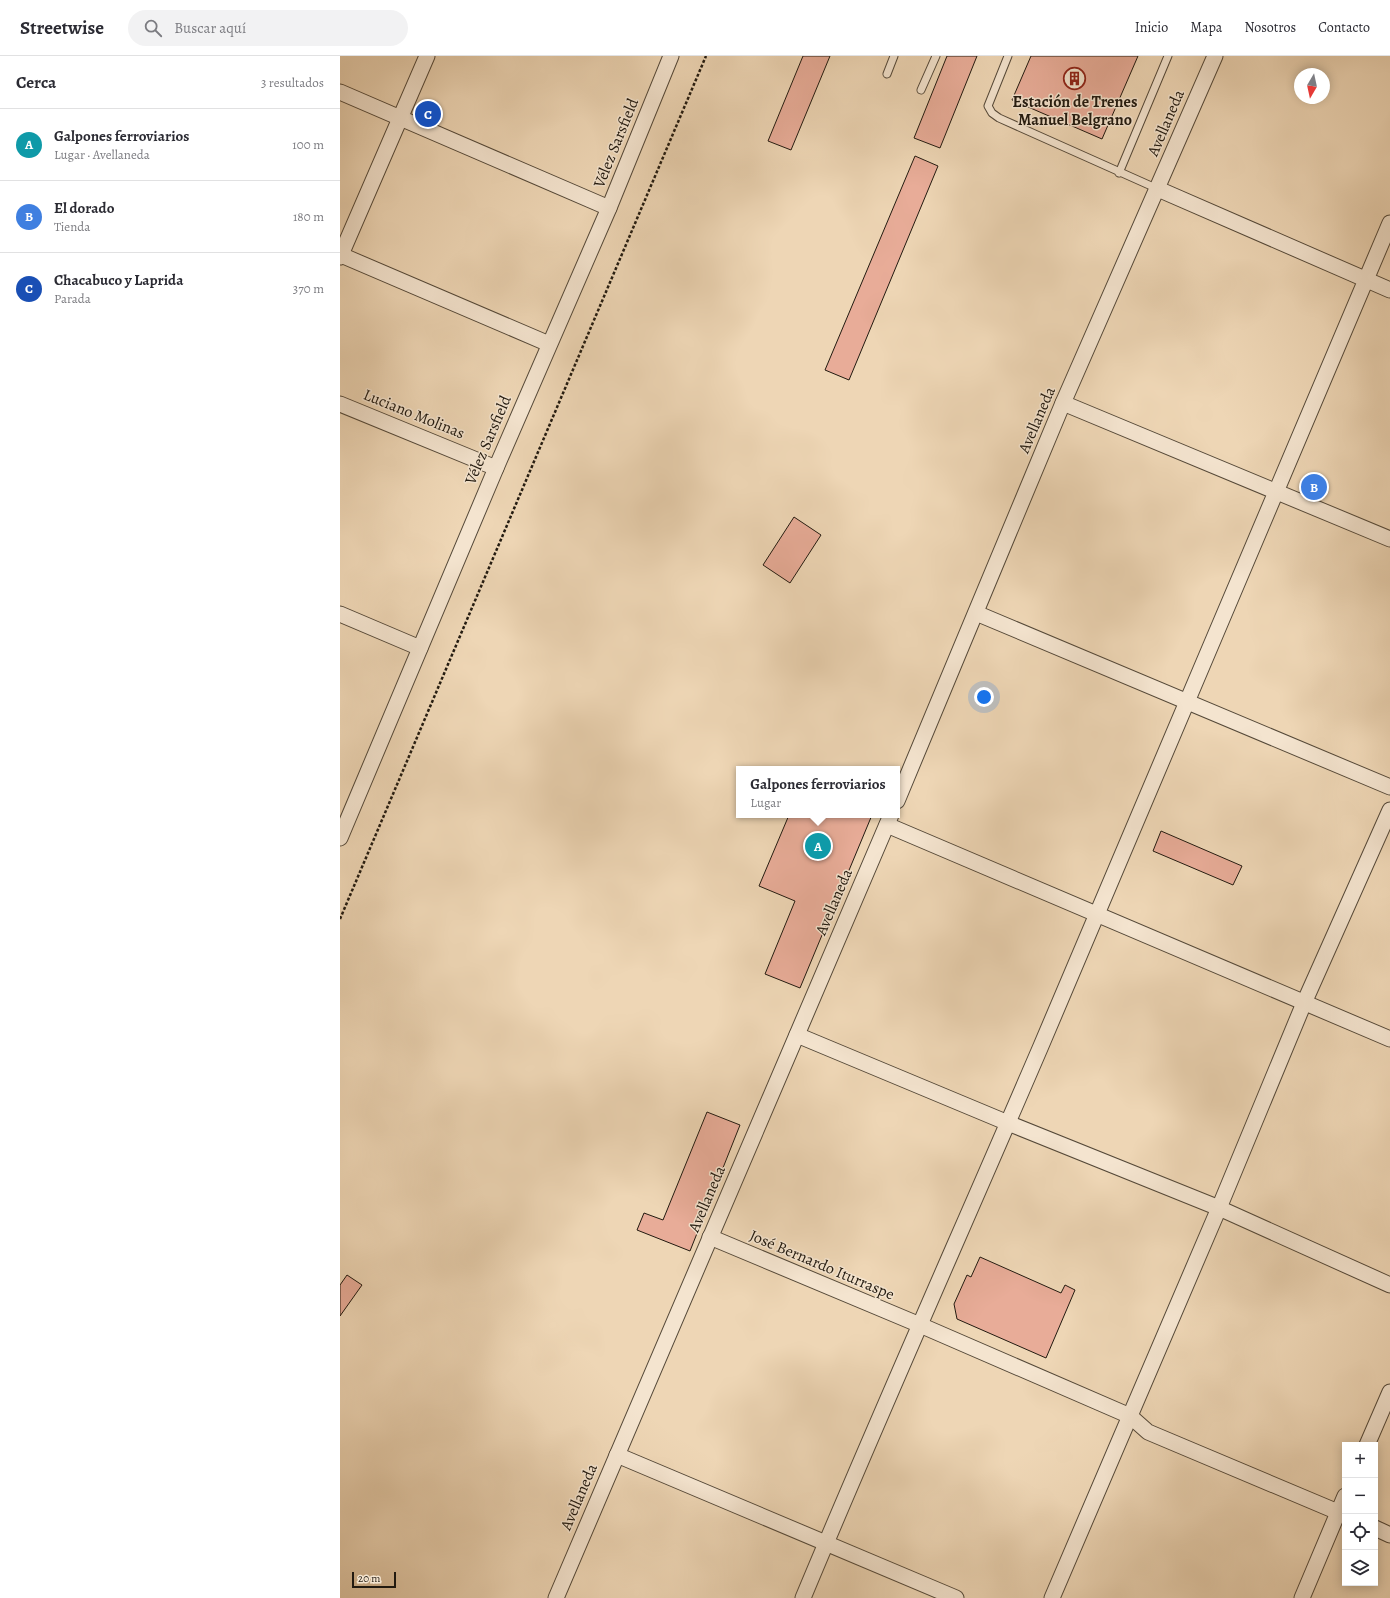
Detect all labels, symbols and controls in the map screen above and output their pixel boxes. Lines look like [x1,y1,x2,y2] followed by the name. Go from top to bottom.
[128,10,408,46] search box
[20,15,104,41] text: Streetwise
[142,17,164,39] icon: search
[174,18,246,38] text: Buscar aquí
[1135,18,1168,37] text: Inicio
[1190,18,1222,37] text: Mapa
[1244,18,1296,37] text: Nosotros
[1318,18,1370,37] text: Contacto
[1062,65,1088,91] building icon: Estación de Trenes Manuel Belgrano
[1294,68,1330,104] north arrow
[16,71,56,94] text: Cerca
[261,74,324,91] text: 3 resultados
[1142,86,1190,161] street label: Avellaneda
[1013,91,1137,131] place label: Estación de Trenes Manuel Belgrano
[588,95,644,192] street label: Vélez Sarsfield
[415,99,441,129] pin: C
[54,126,189,146] text: Galpones ferroviarios
[25,136,33,153] text: A
[292,136,324,153] text: 100 m
[54,146,150,163] text: Lugar · Avellaneda
[54,198,114,218] text: El dorado
[25,208,33,225] text: B
[293,208,324,225] text: 180 m
[54,218,90,235] text: Tienda
[54,270,183,290] text: Chacabuco y Laprida
[25,280,33,297] text: C
[293,280,324,297] text: 370 m
[54,290,91,307] text: Parada
[1013,383,1061,458] street label: Avellaneda
[360,384,468,444] street label: Luciano Molinas
[459,392,517,489] street label: Vélez Sarsfield
[1301,472,1327,502] pin: B
[974,687,994,707] your location
[736,766,900,818] popup
[750,774,886,794] text: Galpones ferroviarios
[750,794,781,811] text: Lugar
[805,831,831,861] pin: A
[810,865,858,940] street label: Avellaneda
[683,1162,731,1237] street label: Avellaneda
[746,1225,898,1305] street label: José Bernardo Iturraspe
[1342,1442,1378,1586] map controls
[1342,1442,1378,1478] button: +
[555,1460,603,1535] street label: Avellaneda
[1342,1478,1378,1514] button: −
[1342,1514,1378,1550] button: locate
[1342,1550,1378,1586] button: layers
[352,1570,396,1589] scale bar
[358,1571,380,1586] text: 20 m

